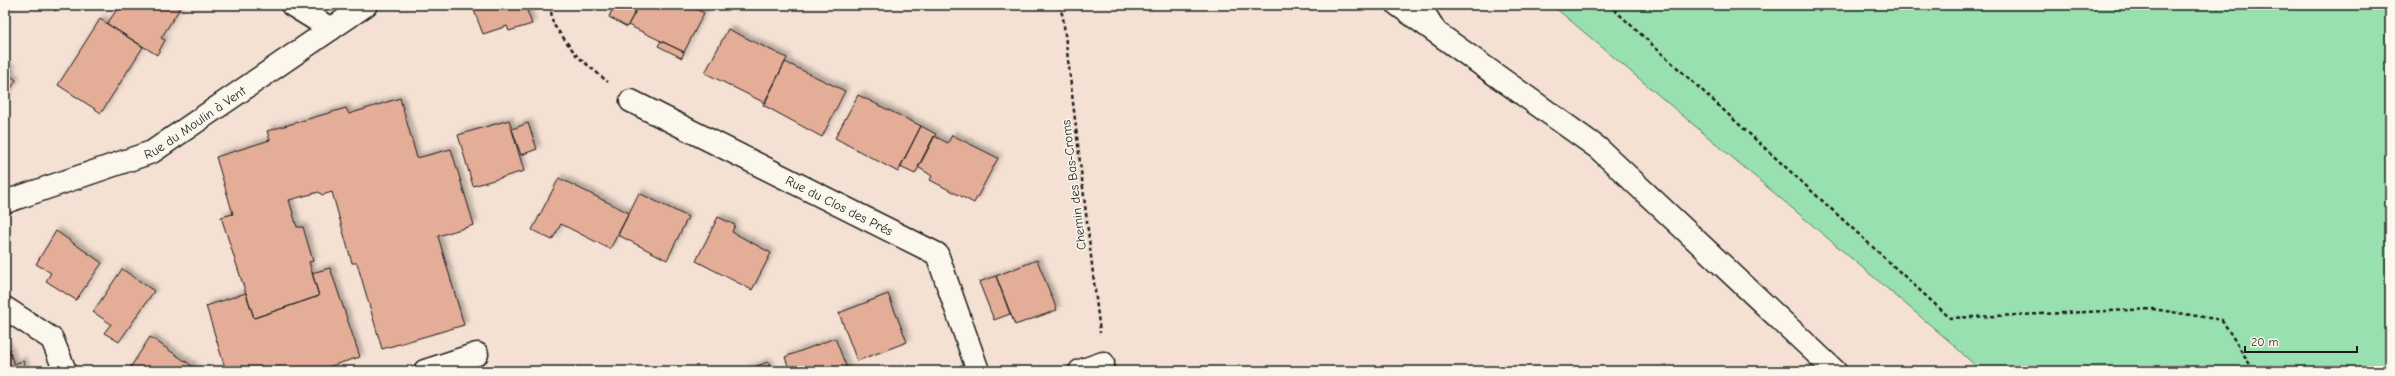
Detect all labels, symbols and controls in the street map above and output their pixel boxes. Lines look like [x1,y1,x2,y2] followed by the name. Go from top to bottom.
[142,82,250,162] street label: Rue du Moulin à Vent
[1058,119,1089,251] street label: Chemin des Bas-Croms
[783,173,895,239] street label: Rue du Clos des Prés
[2245,328,2357,354] scale bar
[2251,335,2279,349] text: 20 m

